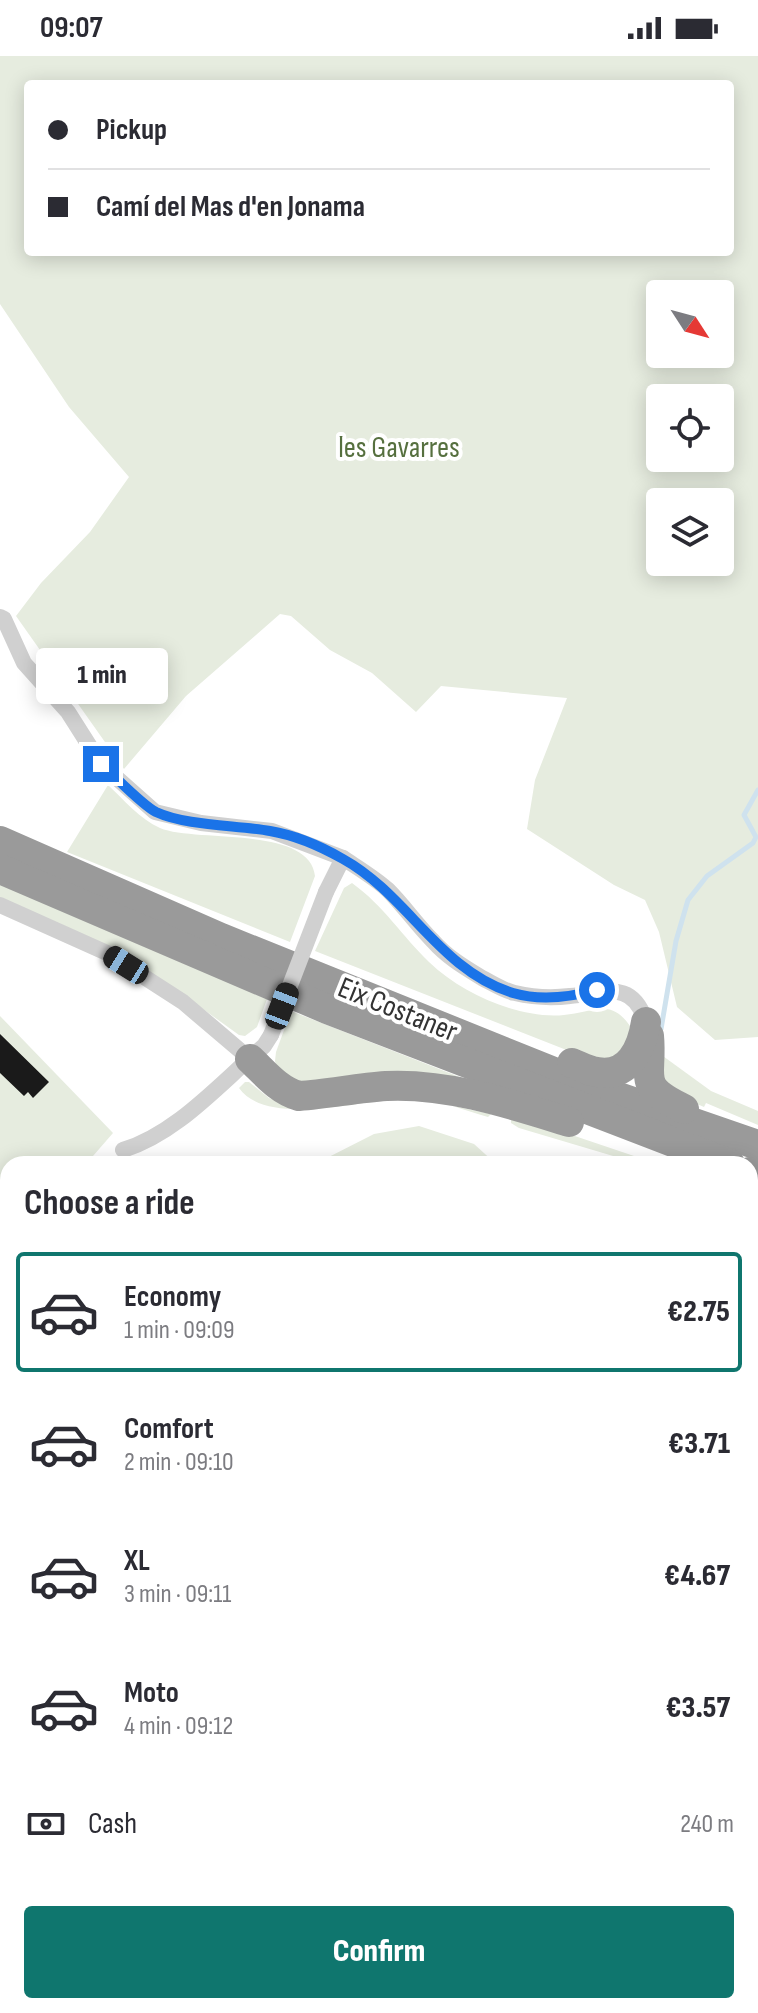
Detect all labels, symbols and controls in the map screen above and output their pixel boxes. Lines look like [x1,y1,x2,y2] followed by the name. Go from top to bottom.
[40,10,103,46] text: 09:07
[96,112,167,148] text: Pickup
[96,189,365,225] text: Camí del Mas d'en Jonama
[646,280,734,368] north arrow
[646,280,734,576] map controls
[646,384,734,472] button: locate
[338,430,460,466] park label: les Gavarres
[646,488,734,576] button: layers
[35,648,167,704] callout: 1 min
[77,660,127,691] text: 1 min
[83,746,119,782] route end
[99,942,153,988] car
[333,970,463,1050] street label: Eix Costaner
[579,972,615,1008] route start
[262,979,302,1033] car
[24,1182,195,1225] text: Choose a ride
[28,1276,100,1348] icon: car
[124,1279,221,1315] text: Economy
[667,1294,730,1330] text: €2.75
[124,1315,234,1346] text: 1 min · 09:09
[28,1408,100,1480] icon: car
[124,1411,214,1447] text: Comfort
[668,1426,730,1462] text: €3.71
[124,1447,234,1478] text: 2 min · 09:10
[28,1540,100,1612] icon: car
[124,1543,150,1579] text: XL
[664,1558,730,1594] text: €4.67
[124,1579,231,1610] text: 3 min · 09:11
[28,1672,100,1744] icon: car
[124,1675,179,1711] text: Moto
[666,1690,730,1726] text: €3.57
[124,1711,233,1742] text: 4 min · 09:12
[24,1802,68,1846] icon: cash
[88,1806,137,1842] text: Cash
[680,1809,734,1840] text: 240 m
[24,1906,734,1998] button: Confirm

